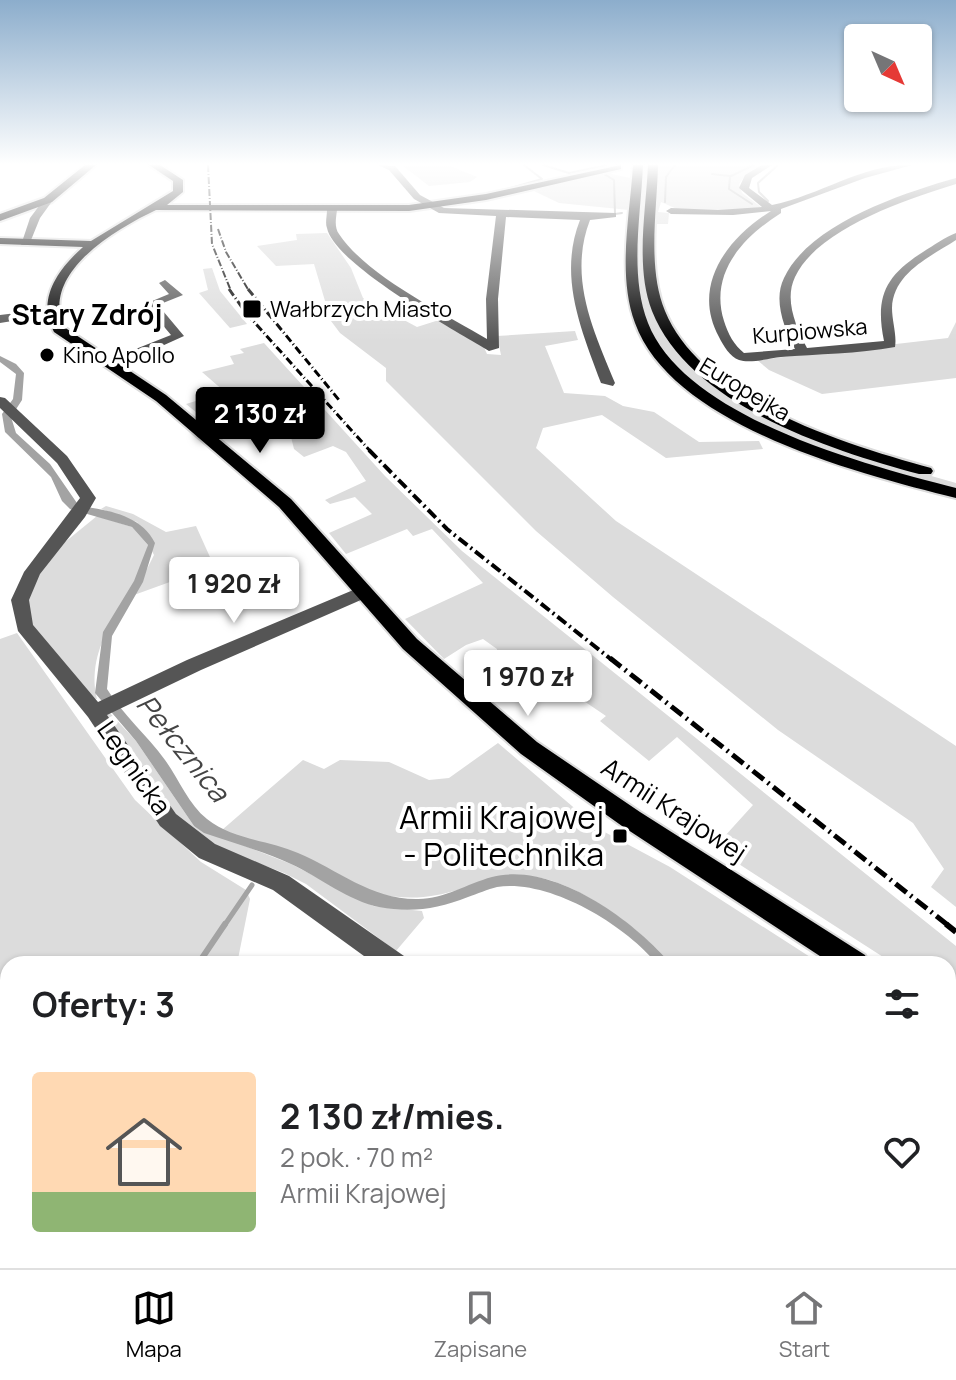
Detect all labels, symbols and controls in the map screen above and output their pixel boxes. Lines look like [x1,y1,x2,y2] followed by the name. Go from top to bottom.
[844,24,932,112] north arrow
[844,24,932,112] map controls
[270,294,452,324] place label: Wałbrzych Miasto
[12,295,162,333] district label: Stary Zdrój
[241,298,263,320] marker: Wałbrzych Miasto
[751,311,869,351] street label: Kurpiowska
[63,340,175,370] place label: Kino Apollo
[38,346,56,364] marker: Kino Apollo
[694,350,796,428] street label: Europejka
[177,387,343,455] pin: 2 130 zł
[214,395,306,431] text: 2 130 zł
[151,557,317,625] pin: 1 920 zł
[187,565,281,601] text: 1 920 zł
[445,650,611,718] pin: 1 970 zł
[482,658,574,694] text: 1 970 zł
[129,686,240,810] water label: Pełcznica
[89,713,180,822] street label: Legnicka
[595,749,754,870] street label: Armii Krajowej
[399,795,604,876] place label: Armii Krajowej - Politechnika
[611,827,629,845] marker: Armii Krajowej - Politechnika
[32,981,175,1027] text: Oferty: 3
[880,982,924,1026] icon: filters
[280,1093,504,1139] text: 2 130 zł/mies.
[96,1104,192,1200] icon: home
[880,1130,924,1174] icon: heart
[280,1139,433,1175] text: 2 pok. · 70 m²
[280,1175,446,1211] text: Armii Krajowej
[126,1286,182,1364] tab: Mapa
[434,1286,527,1364] tab: Zapisane
[779,1286,830,1364] tab: Start

